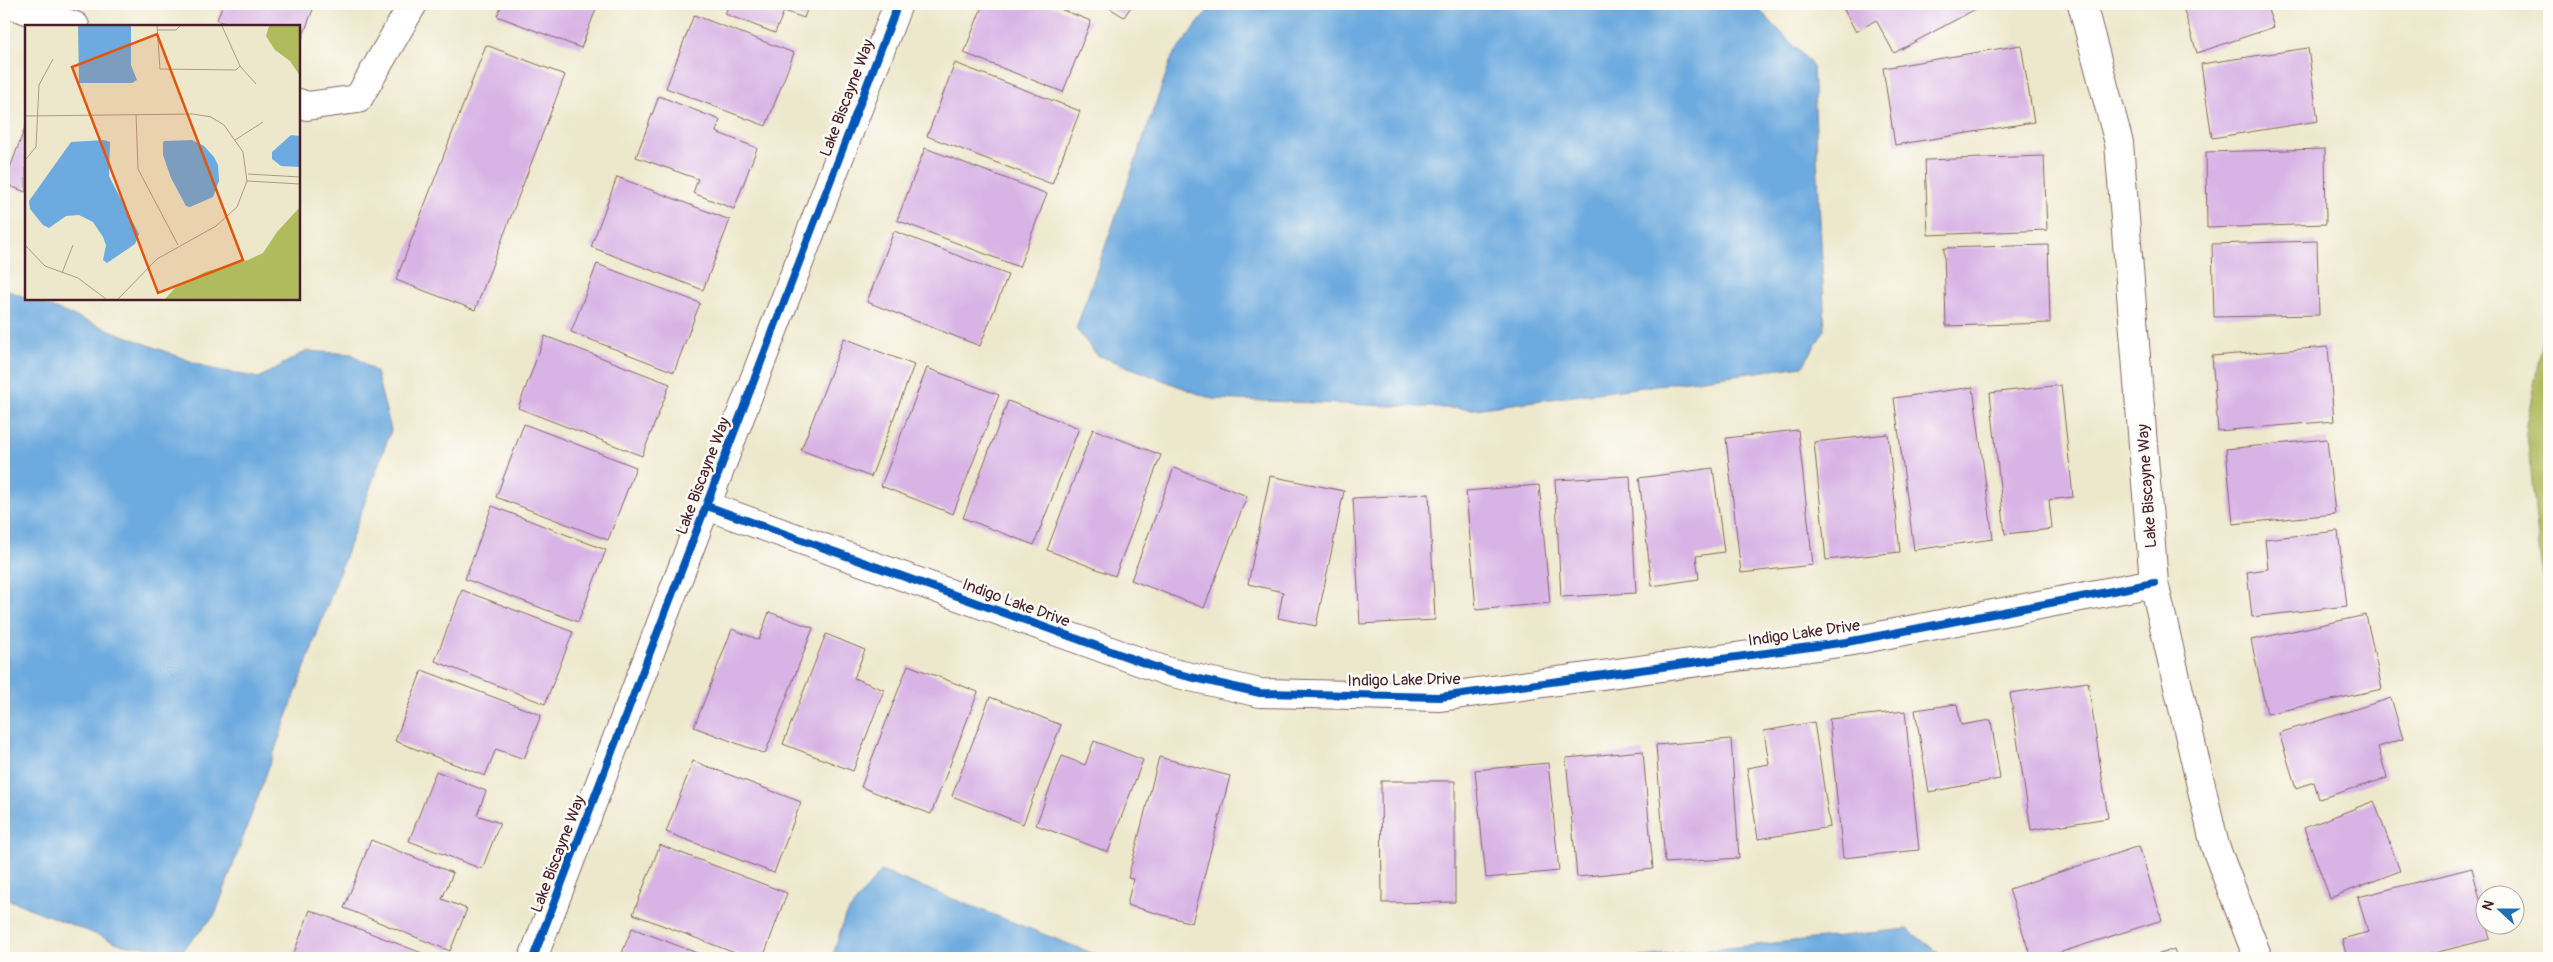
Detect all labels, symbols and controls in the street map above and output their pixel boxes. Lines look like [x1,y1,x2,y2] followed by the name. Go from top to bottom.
[25,25,300,300] inset map
[815,36,879,160] street label: Lake Biscayne Way
[671,414,735,538] street label: Lake Biscayne Way
[2133,423,2161,549] street label: Lake Biscayne Way
[959,574,1073,632] street label: Indigo Lake Drive
[1747,615,1861,651] street label: Indigo Lake Drive
[1347,669,1461,691] street label: Indigo Lake Drive
[526,792,590,916] street label: Lake Biscayne Way
[2476,884,2526,934] north arrow
[2479,898,2498,913] text: N

